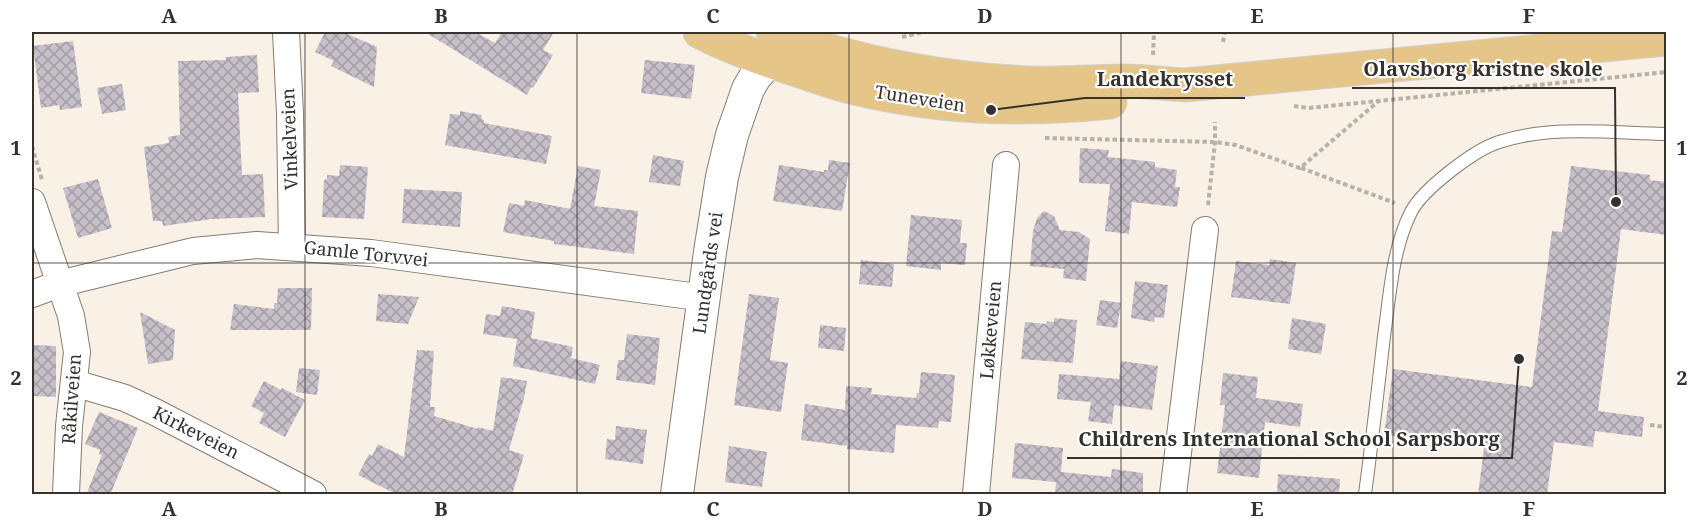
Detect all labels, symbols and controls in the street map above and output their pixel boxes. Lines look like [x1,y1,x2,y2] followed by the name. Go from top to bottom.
[161,2,177,29] text: A
[434,2,448,29] text: B
[706,2,720,29] text: C
[977,2,993,29] text: D
[1250,2,1264,29] text: E
[1523,2,1535,29] text: F
[1352,50,1615,88] callout: Olavsborg kristne skole
[1363,55,1603,82] text: Olavsborg kristne skole
[1085,60,1245,98] callout: Landekrysset
[1097,65,1233,92] text: Landekrysset
[873,79,967,117] street label: Tuneveien
[275,87,303,190] street label: Vinkelveien
[10,134,22,161] text: 1
[1676,134,1688,161] text: 1
[687,210,728,336] street label: Lundgårds vei
[303,235,430,272] street label: Gamle Torvvei
[974,279,1006,380] street label: Løkkeveien
[56,352,86,445] street label: Råkilveien
[10,364,22,391] text: 2
[1676,364,1688,391] text: 2
[149,400,244,464] street label: Kirkeveien
[1067,420,1512,458] callout: Childrens International School Sarpsborg
[1078,425,1500,452] text: Childrens International School Sarpsborg
[161,495,177,522] text: A
[434,495,448,522] text: B
[706,495,720,522] text: C
[977,495,993,522] text: D
[1250,495,1264,522] text: E
[1523,495,1535,522] text: F

